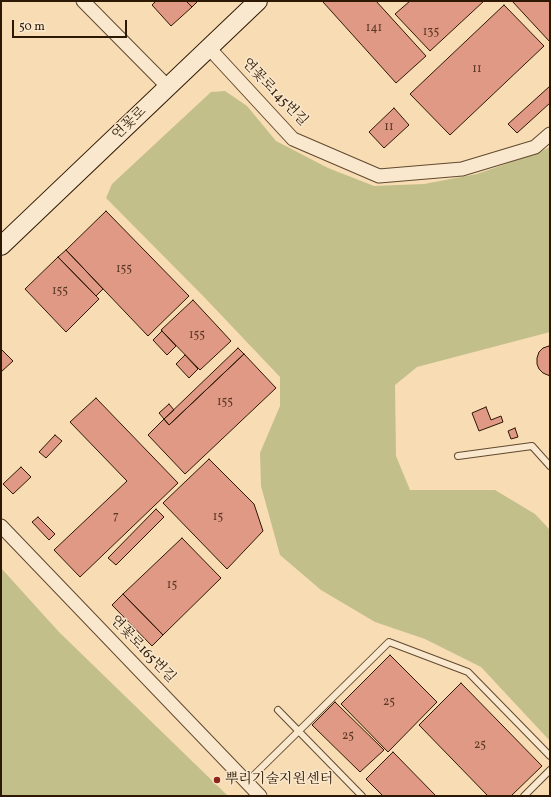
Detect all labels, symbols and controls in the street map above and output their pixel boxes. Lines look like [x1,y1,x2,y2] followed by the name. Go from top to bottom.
[14,12,129,38] scale bar
[19,19,45,35] text: 50 m
[366,22,382,36] house number: 141
[423,26,439,40] house number: 135
[237,56,311,130] street label: 연꽃로145번길
[472,63,482,77] house number: 11
[110,104,150,144] street label: 연꽃로
[384,121,394,135] house number: 11
[116,263,132,277] house number: 155
[52,285,68,299] house number: 155
[189,329,205,343] house number: 155
[217,396,233,410] house number: 155
[113,510,119,524] house number: 7
[213,511,223,525] house number: 15
[167,579,177,593] house number: 15
[106,613,178,687] street label: 연꽃로165번길
[383,696,395,710] house number: 25
[342,730,354,744] house number: 25
[474,739,486,753] house number: 25
[225,772,333,788] place label: 뿌리기술지원센터
[212,775,222,785] marker: 뿌리기술지원센터

